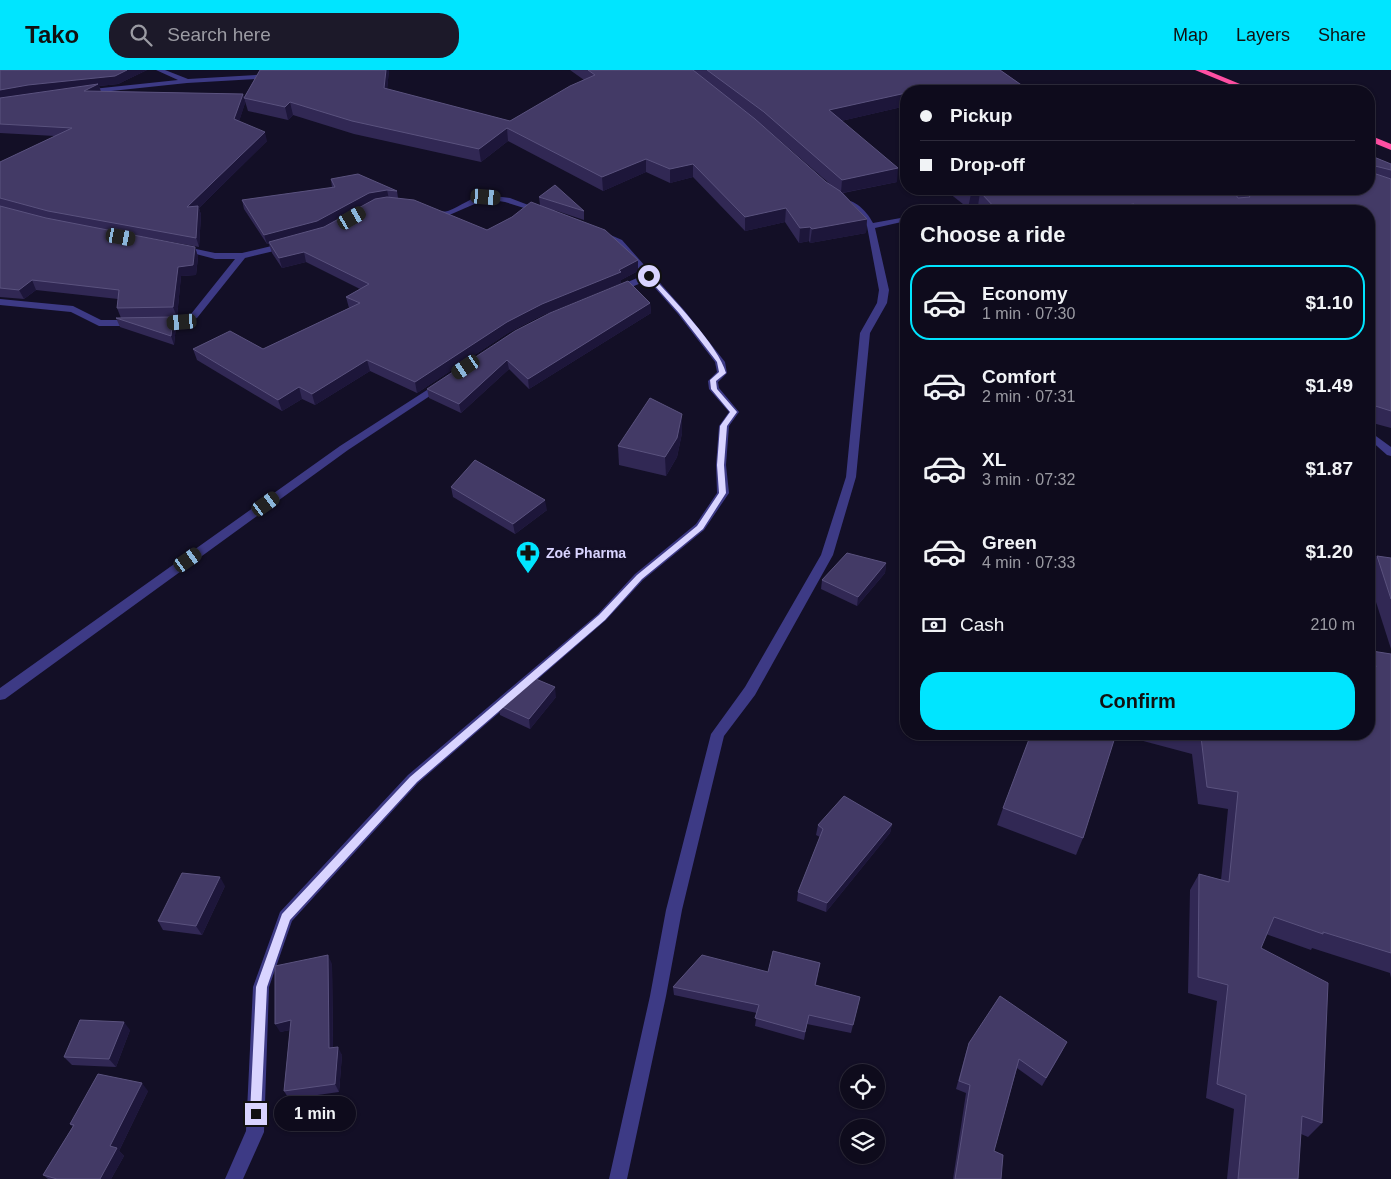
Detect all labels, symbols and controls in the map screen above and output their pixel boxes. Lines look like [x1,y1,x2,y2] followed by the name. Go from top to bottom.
[109,13,459,58] search box
[25,21,79,48] text: Tako
[127,21,155,49] icon: search
[167,24,271,45] text: Search here
[1173,25,1208,45] text: Map
[1236,25,1290,45] text: Layers
[1318,25,1366,45] text: Share
[950,105,1012,126] text: Pickup
[950,154,1025,175] text: Drop-off
[470,188,501,206] car
[335,204,368,232] car
[920,222,1065,247] text: Choose a ride
[104,227,137,247] car
[638,265,660,287] route start
[922,280,967,325] icon: car
[982,283,1068,304] text: Economy
[1305,292,1353,313] text: $1.10
[982,305,1075,322] text: 1 min · 07:30
[166,313,197,331] car
[449,352,482,382] car
[922,363,967,408] icon: car
[982,366,1056,387] text: Comfort
[1305,375,1353,396] text: $1.49
[982,388,1075,405] text: 2 min · 07:31
[922,446,967,491] icon: car
[982,449,1006,470] text: XL
[1305,458,1353,479] text: $1.87
[982,471,1075,488] text: 3 min · 07:32
[249,489,282,519] car
[922,529,967,574] icon: car
[982,532,1037,553] text: Green
[515,540,541,574] pharmacy icon: Zoé Pharma
[1305,541,1353,562] text: $1.20
[171,545,204,575] car
[546,545,626,561] place label: Zoé Pharma
[982,554,1075,571] text: 4 min · 07:33
[920,611,948,639] icon: cash
[960,614,1004,635] text: Cash
[1311,616,1355,633] text: 210 m
[920,672,1355,730] button: Confirm
[840,1064,885,1164] map controls
[840,1064,885,1109] button: locate
[274,1096,356,1132] callout: 1 min
[245,1103,267,1125] route end
[294,1105,336,1122] text: 1 min
[840,1119,885,1164] button: layers

